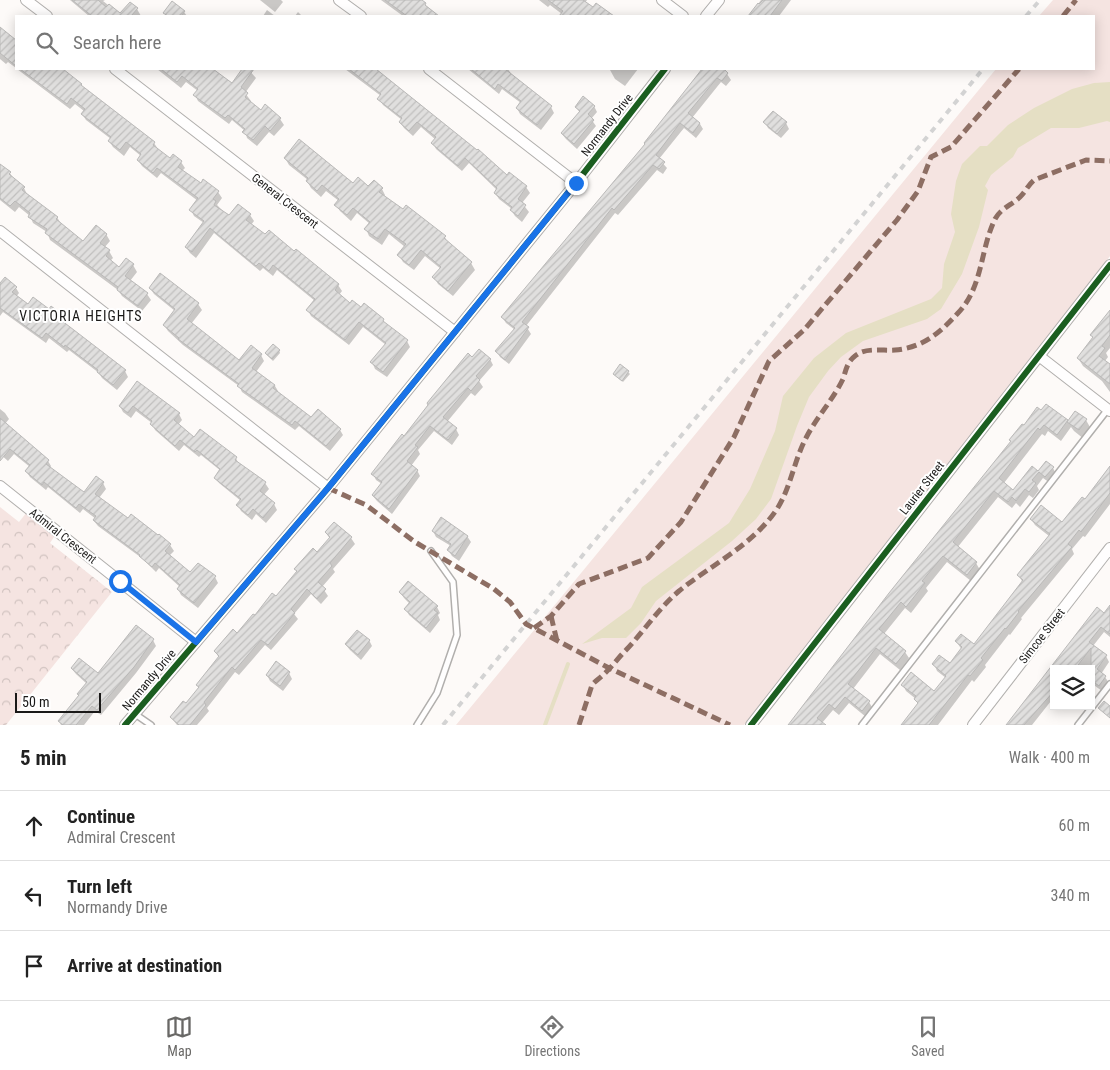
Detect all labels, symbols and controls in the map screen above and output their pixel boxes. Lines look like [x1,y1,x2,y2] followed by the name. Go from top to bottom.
[15,15,1095,70] search box
[33,29,61,57] icon: search
[73,31,161,54] text: Search here
[578,91,636,159] street label: Normandy Drive
[249,171,321,232] street label: General Crescent
[565,172,588,195] route end
[19,308,143,324] district label: VICTORIA HEIGHTS
[897,458,947,517] street label: Laurier Street
[27,505,100,567] street label: Admiral Crescent
[109,570,132,593] route start
[1016,605,1068,666] street label: Simcoe Street
[119,646,179,713] street label: Normandy Drive
[1050,665,1095,710] map controls
[1050,665,1095,710] button: layers
[15,690,101,713] scale bar
[22,694,50,710] text: 50 m
[20,746,67,770] text: 5 min
[1009,748,1090,767] text: Walk · 400 m
[67,805,135,828] text: Continue
[20,812,48,840] icon: ahead
[1058,816,1090,835] text: 60 m
[67,828,175,847] text: Admiral Crescent
[67,875,132,898] text: Turn left
[20,882,48,910] icon: left
[1051,886,1090,905] text: 340 m
[67,898,167,917] text: Normandy Drive
[20,952,48,980] icon: arrive
[67,954,222,977] text: Arrive at destination
[165,1013,193,1059] tab: Map
[524,1013,580,1059] tab: Directions
[911,1013,945,1059] tab: Saved

